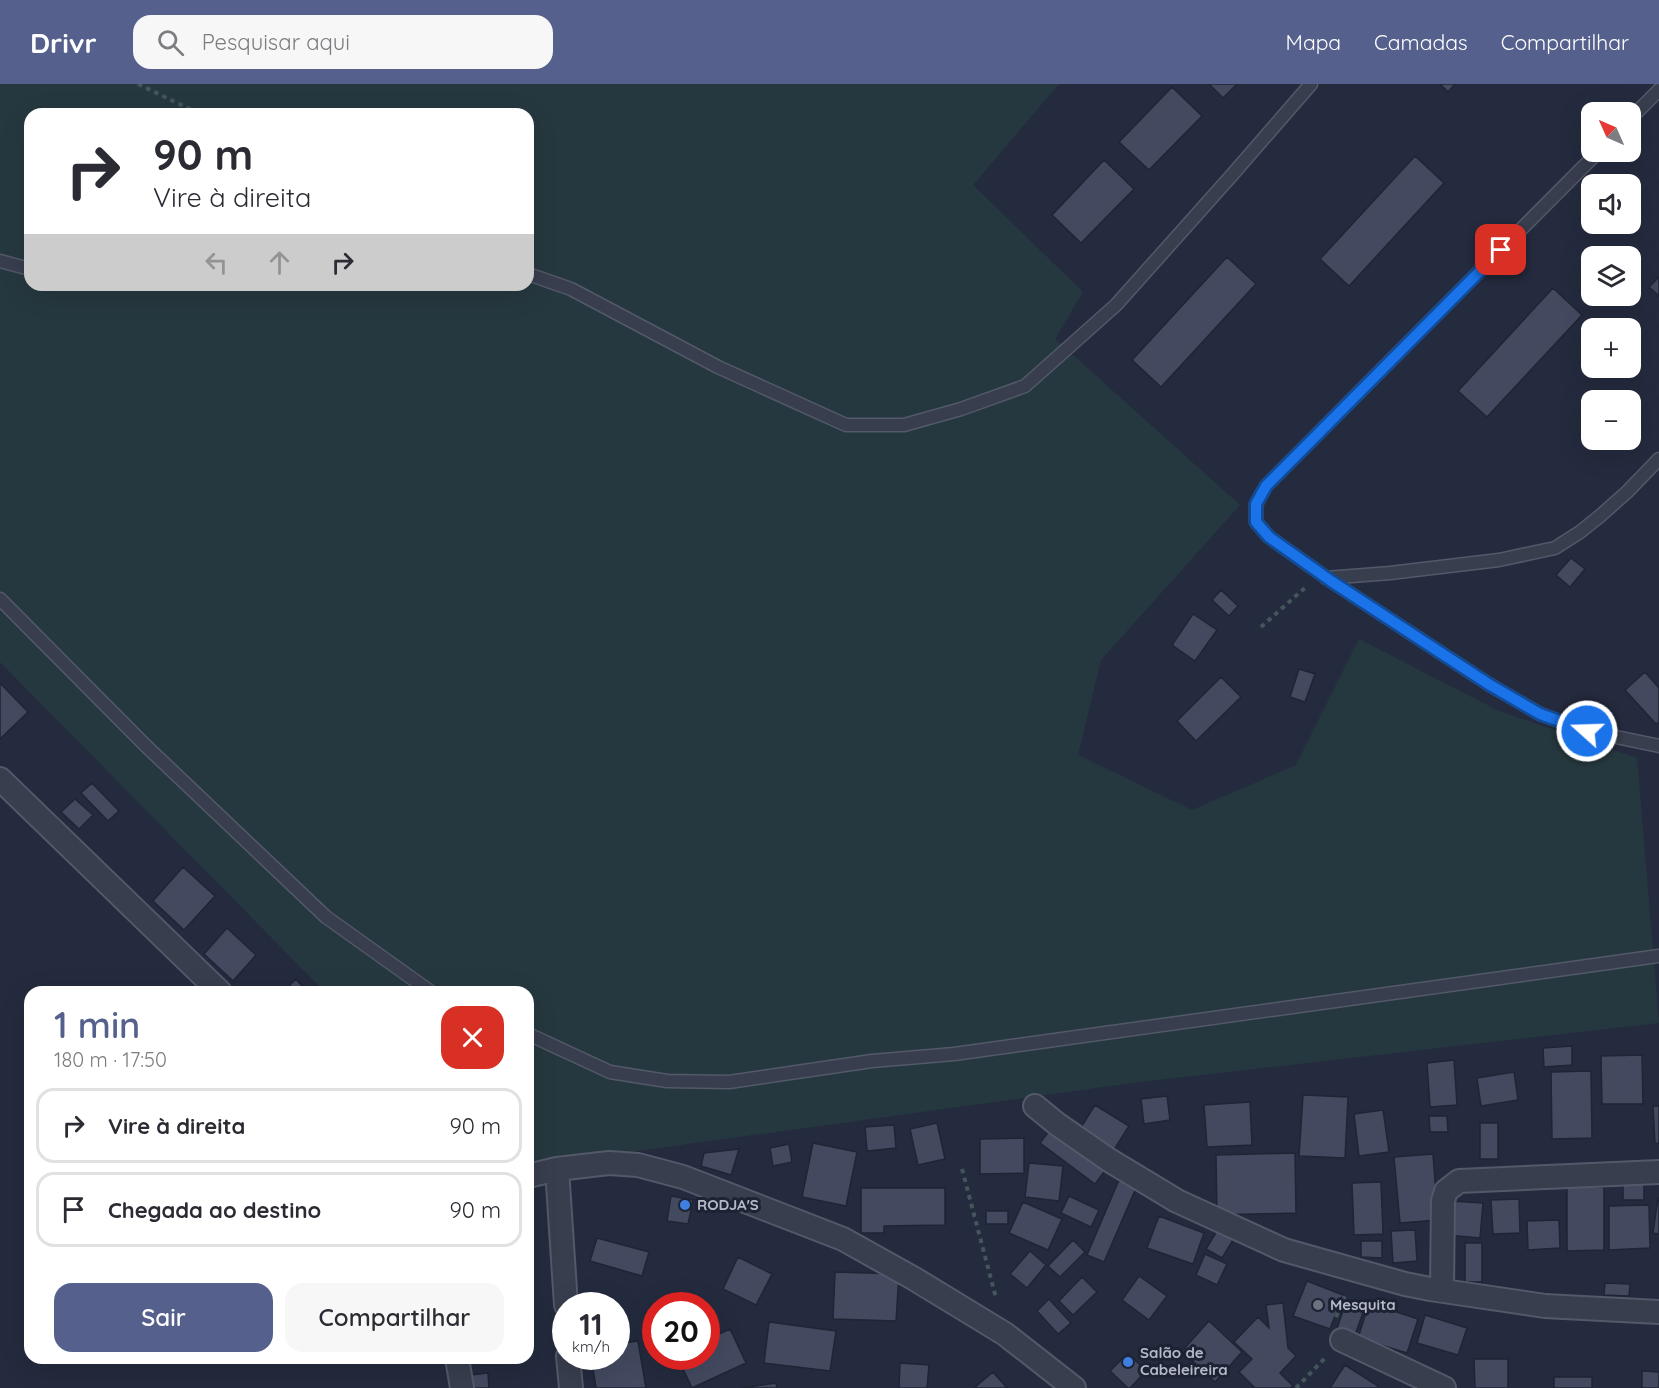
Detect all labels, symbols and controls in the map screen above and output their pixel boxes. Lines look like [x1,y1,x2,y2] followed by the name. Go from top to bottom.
[133,15,553,69] search box
[30,25,97,60] text: Drivr
[154,26,187,59] icon: search
[202,28,350,56] text: Pesquisar aqui
[1286,29,1341,55] text: Mapa
[1374,29,1468,55] text: Camadas
[1501,29,1629,55] text: Compartilhar
[1581,102,1641,162] north arrow
[1581,102,1641,450] map controls
[153,128,253,181] text: 90 m
[54,132,132,210] icon: right
[1581,174,1641,234] button: sound
[153,180,311,214] text: Vire à direita
[1475,224,1526,275] pin
[1484,233,1517,266] icon: arrive
[200,246,233,279] icon: left
[263,246,296,279] icon: ahead
[326,246,359,279] icon: right
[1581,246,1641,306] button: layers
[1581,318,1641,378] button: +
[1581,390,1641,450] button: −
[1555,699,1619,763] position arrow
[54,1002,140,1047] text: 1 min
[441,1006,504,1069] button: close
[54,1047,167,1072] text: 180 m · 17:50
[57,1109,90,1142] icon: right
[108,1112,245,1140] text: Vire à direita
[450,1112,501,1140] text: 90 m
[57,1193,90,1226] icon: arrive
[697,1195,759,1214] place label: RODJA'S
[108,1196,321,1224] text: Chegada ao destino
[450,1196,501,1224] text: 90 m
[678,1198,692,1212] marker: RODJA'S
[54,1283,273,1352] button: Sair
[285,1283,504,1352] button: Compartilhar
[642,1292,720,1370] speed limit sign: 20
[1330,1295,1396,1314] place label: Mesquita
[1311,1298,1325,1312] marker: Mesquita
[579,1305,603,1343] text: 11
[572,1337,610,1356] text: km/h
[1140,1343,1228,1379] place label: Salão de Cabeleireira
[1121,1355,1135,1369] marker: Salão de Cabeleireira

